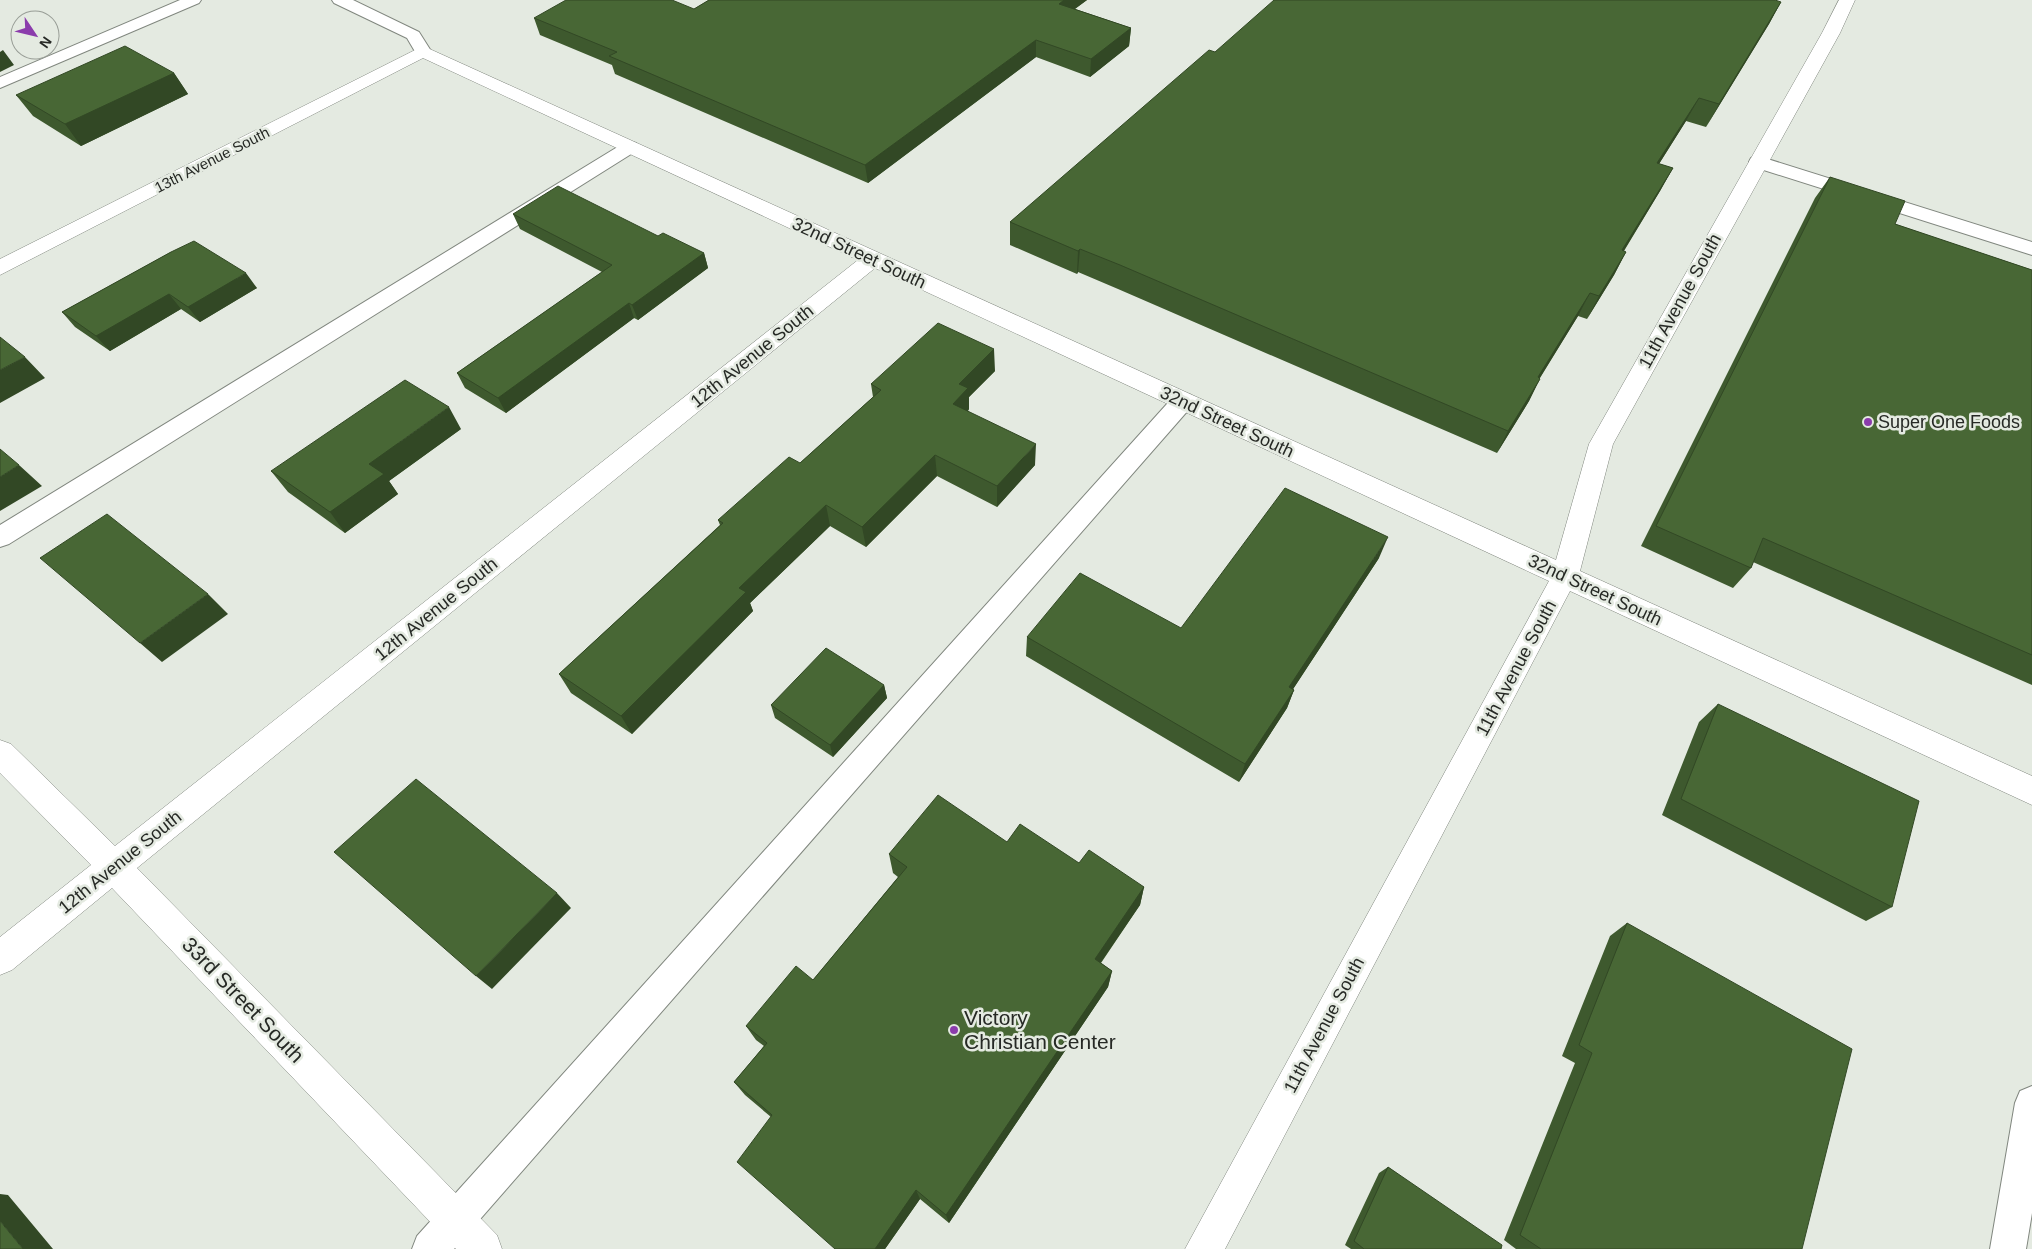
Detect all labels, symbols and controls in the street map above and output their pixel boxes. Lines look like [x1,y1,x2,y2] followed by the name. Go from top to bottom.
[10,10,60,60] north arrow
[36,34,55,51] text: N
[152,123,272,196] street label: 13th Avenue South
[789,213,929,293] street label: 32nd Street South
[1635,230,1725,372] street label: 11th Avenue South
[687,300,817,412] street label: 12th Avenue South
[1157,382,1297,462] street label: 32nd Street South
[1878,412,2020,432] place label: Super One Foods
[1862,416,1874,428] marker: Super One Foods
[1525,550,1665,630] street label: 32nd Street South
[371,553,501,665] street label: 12th Avenue South
[1472,597,1560,739] street label: 11th Avenue South
[55,806,185,918] street label: 12th Avenue South
[178,932,309,1067] street label: 33rd Street South
[1280,954,1368,1096] street label: 11th Avenue South
[964,1006,1116,1053] place label: Victory Christian Center
[948,1024,960,1036] marker: Victory Christian Center

